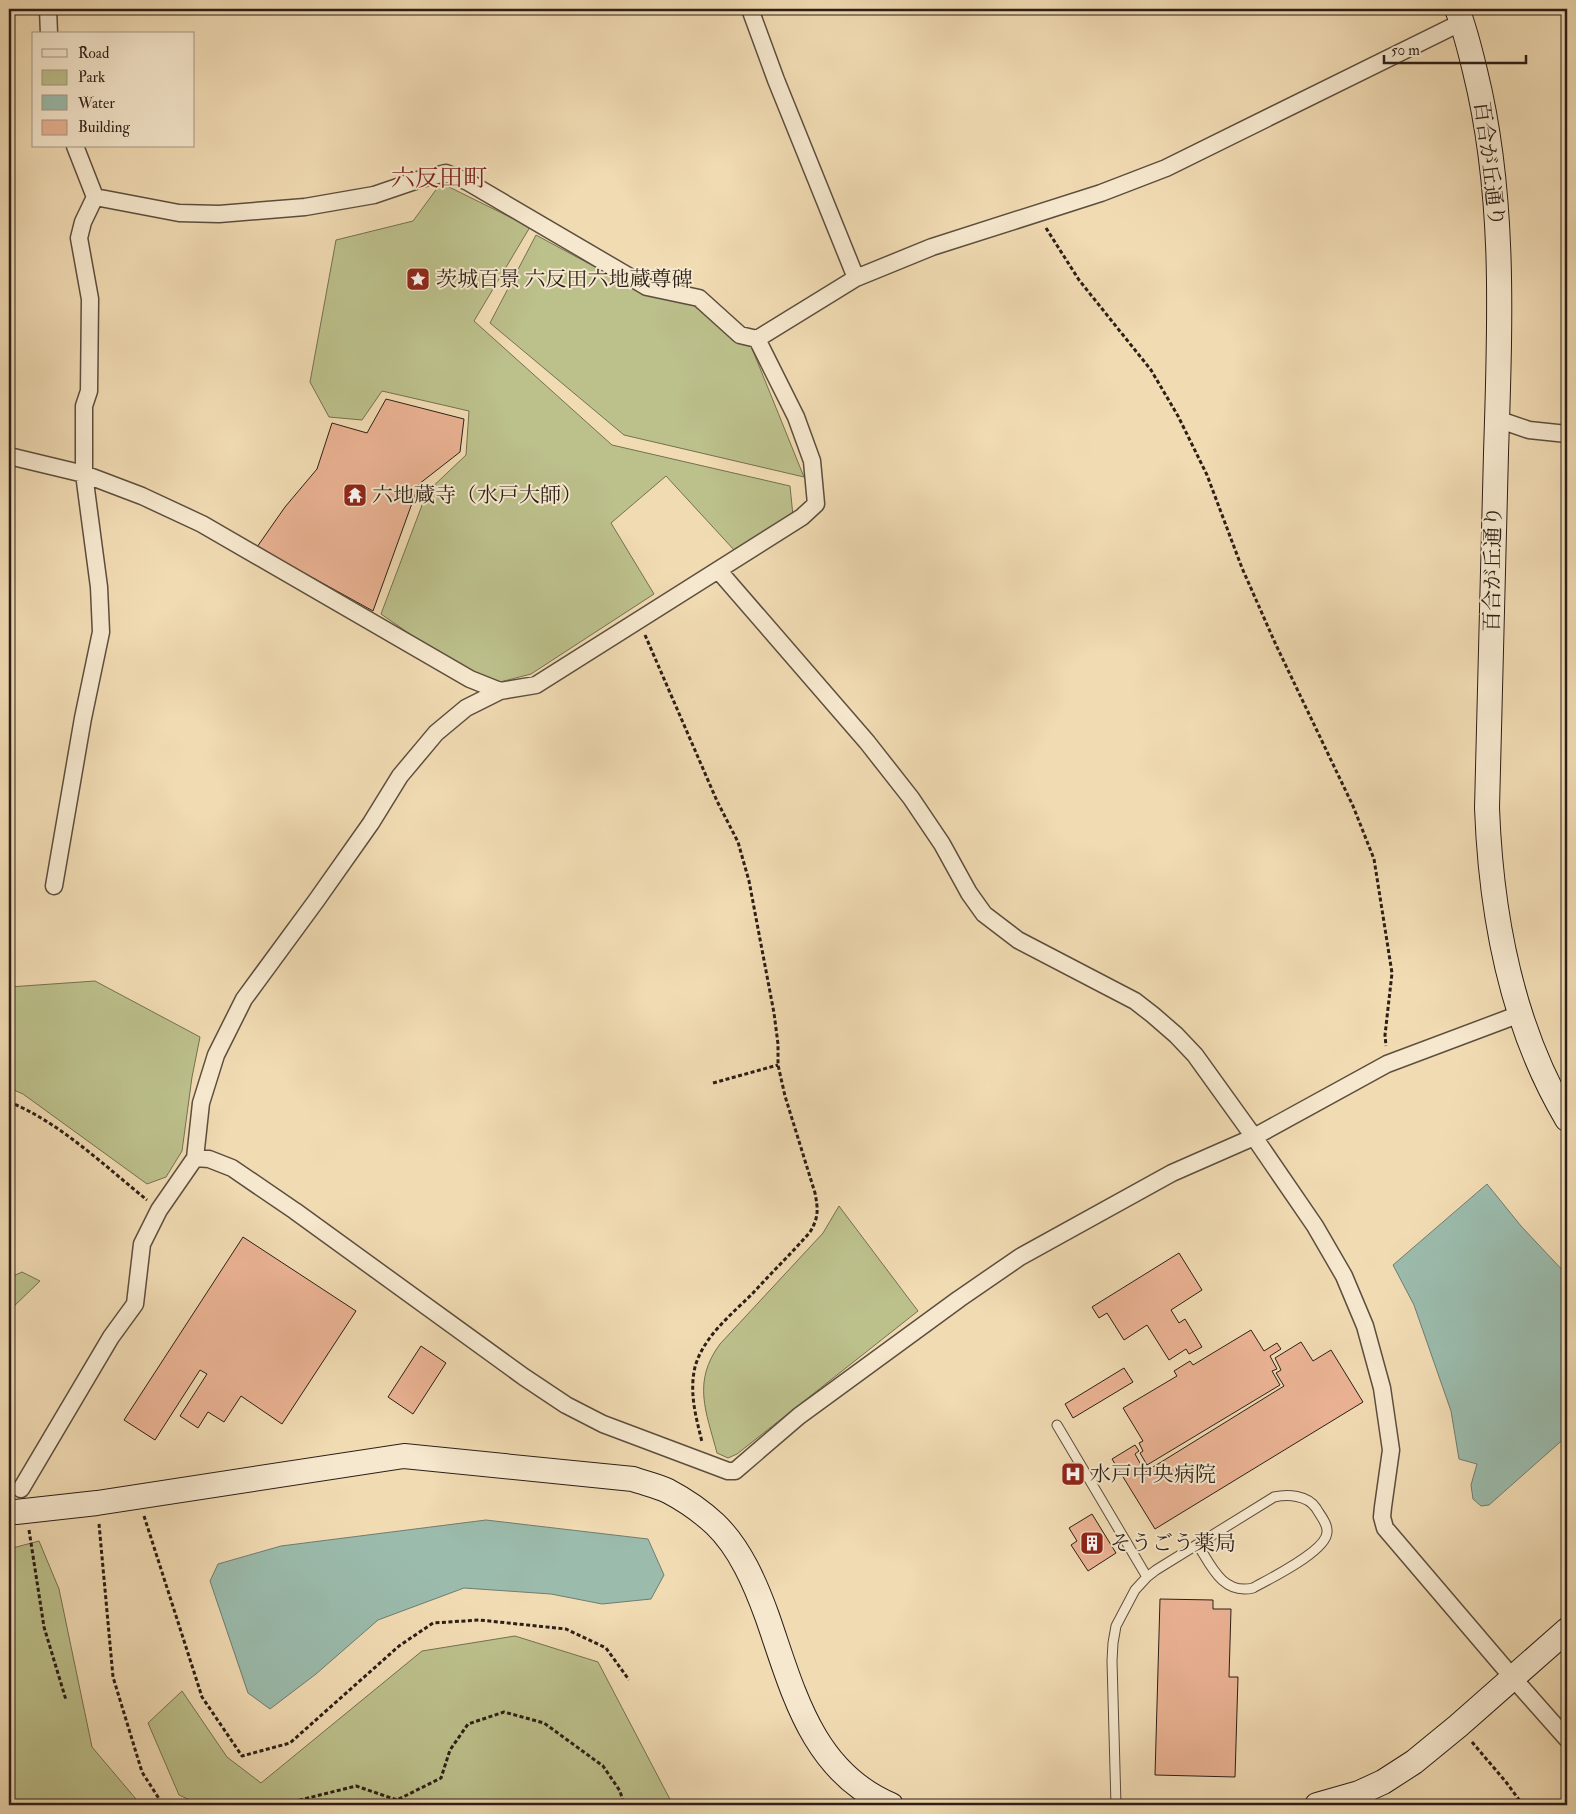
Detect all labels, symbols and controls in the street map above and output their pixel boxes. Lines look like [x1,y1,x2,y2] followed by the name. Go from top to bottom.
[32,32,195,148] legend
[1384,32,1526,64] scale bar
[1391,41,1420,60] text: 50 m
[78,44,110,63] text: Road
[78,68,105,87] text: Park
[77,94,115,113] text: Water
[1468,100,1510,228] street label: 百合が丘通り
[78,118,130,137] text: Building
[391,163,487,194] district label: 六反田町
[405,266,431,292] place icon: 茨城百景 六反田六地蔵尊碑
[436,266,692,293] place label: 茨城百景 六反田六地蔵尊碑
[342,482,368,508] temple icon: 六地蔵寺（水戸大師）
[372,482,582,509] place label: 六地蔵寺（水戸大師）
[1478,506,1508,632] street label: 百合が丘通り
[1060,1461,1086,1487] hospital icon: 水戸中央病院
[1090,1461,1216,1488] place label: 水戸中央病院
[1079,1530,1105,1556] building icon: そうごう薬局
[1110,1530,1236,1557] place label: そうごう薬局

